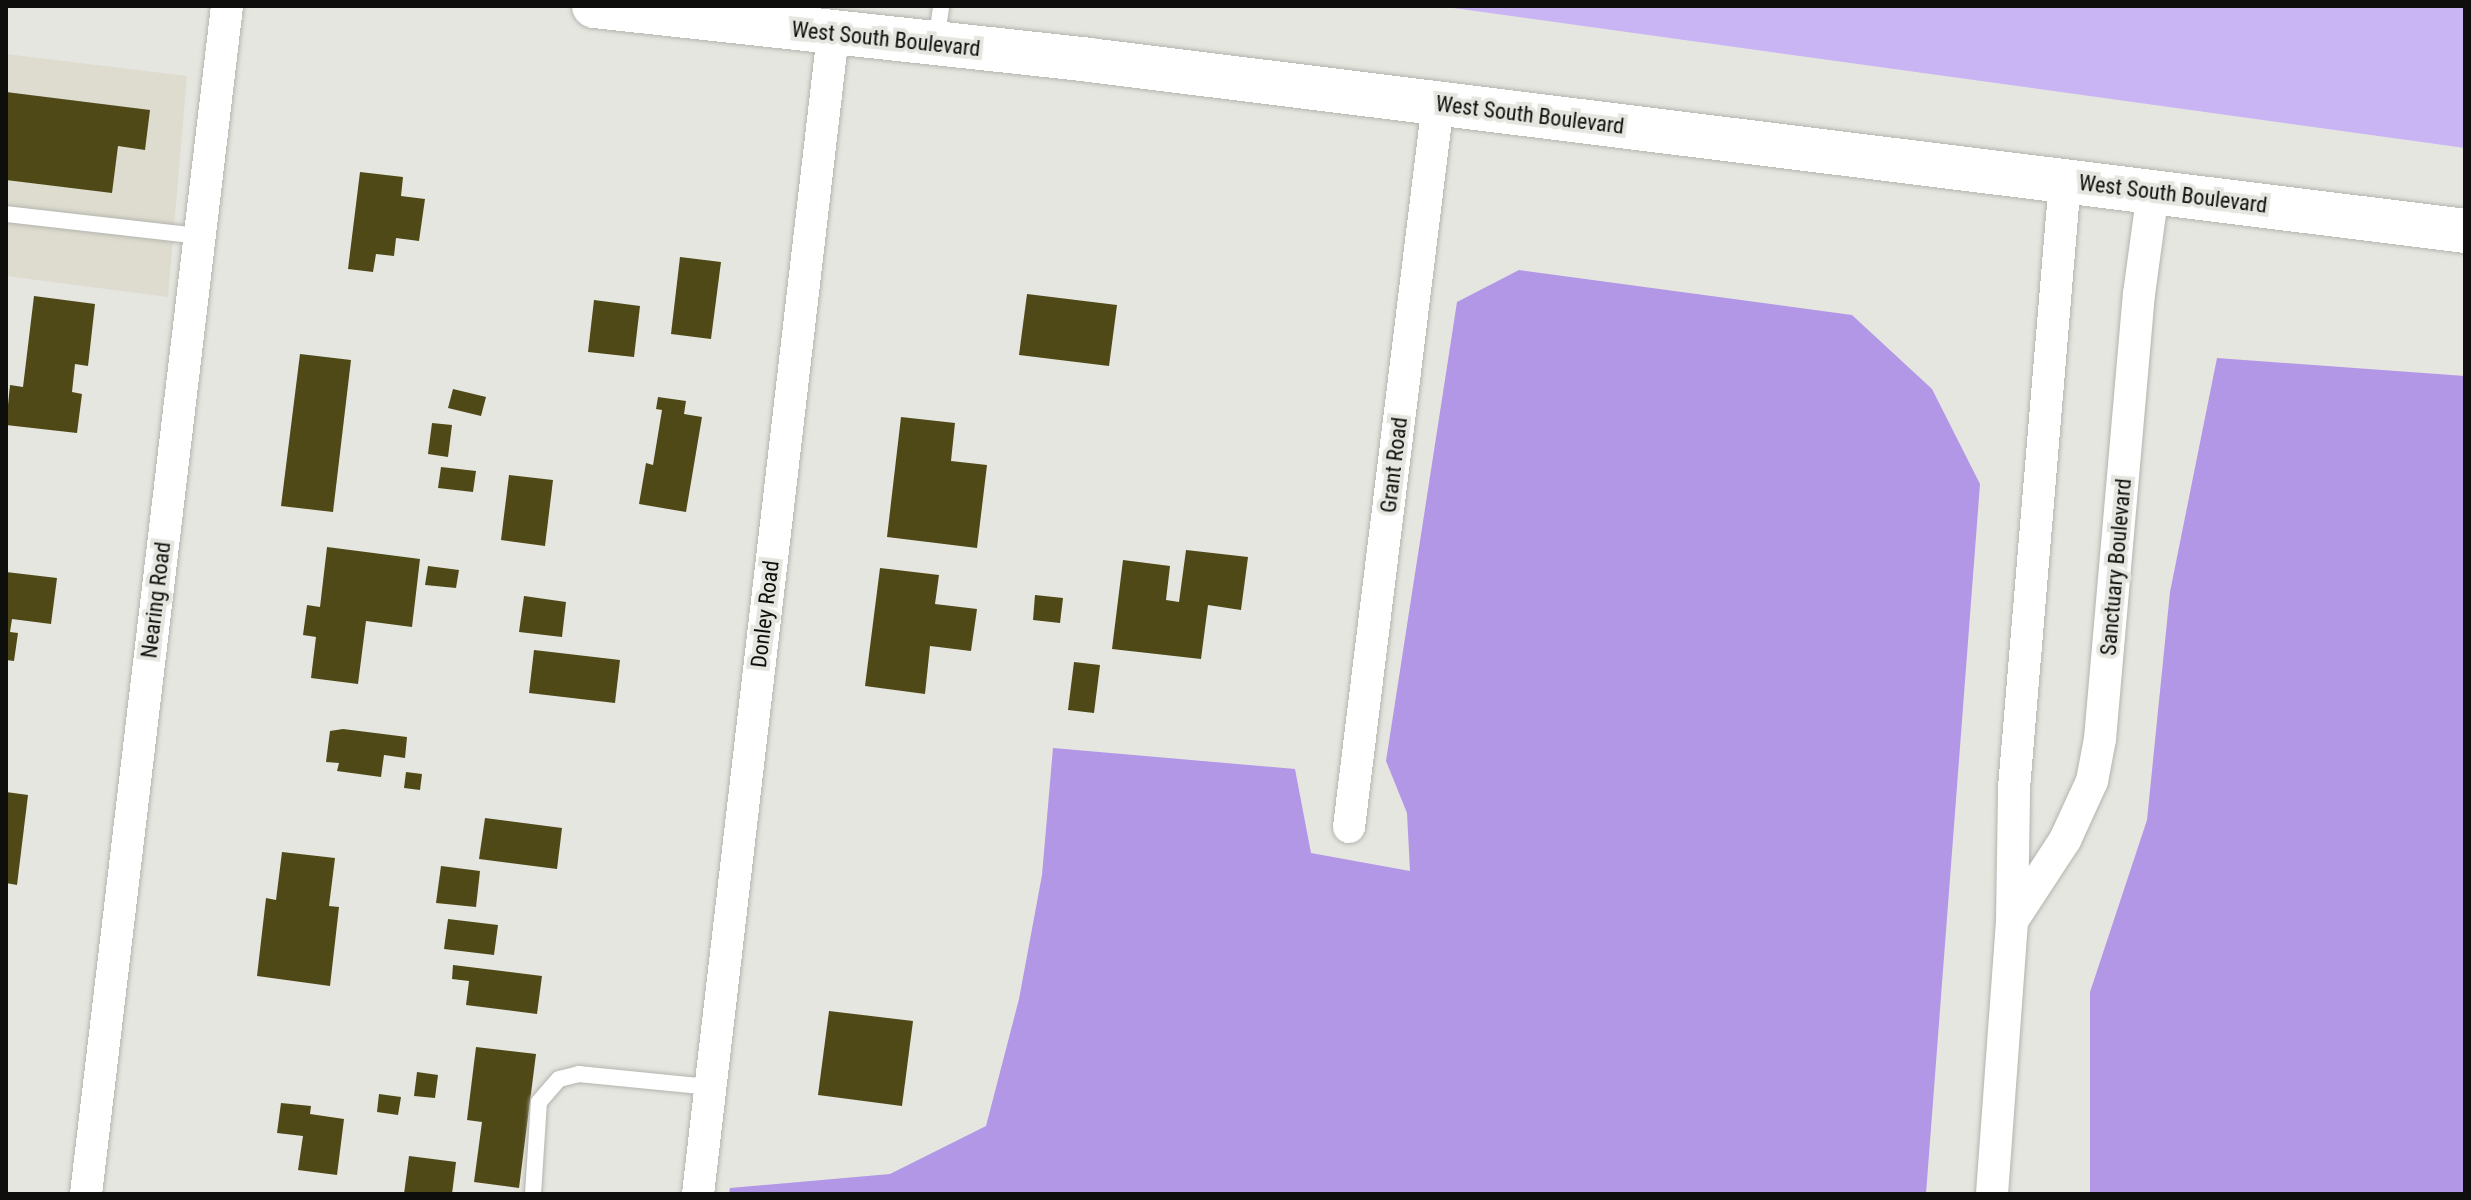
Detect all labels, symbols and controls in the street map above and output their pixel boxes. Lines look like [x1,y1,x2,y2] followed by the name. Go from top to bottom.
[790,16,982,62] street label: West South Boulevard
[1434,90,1626,140] street label: West South Boulevard
[2077,169,2269,219] street label: West South Boulevard
[1375,416,1413,514] street label: Grant Road
[2095,477,2137,657] street label: Sanctuary Boulevard
[136,540,176,660] street label: Nearing Road
[745,559,785,669] street label: Donley Road

